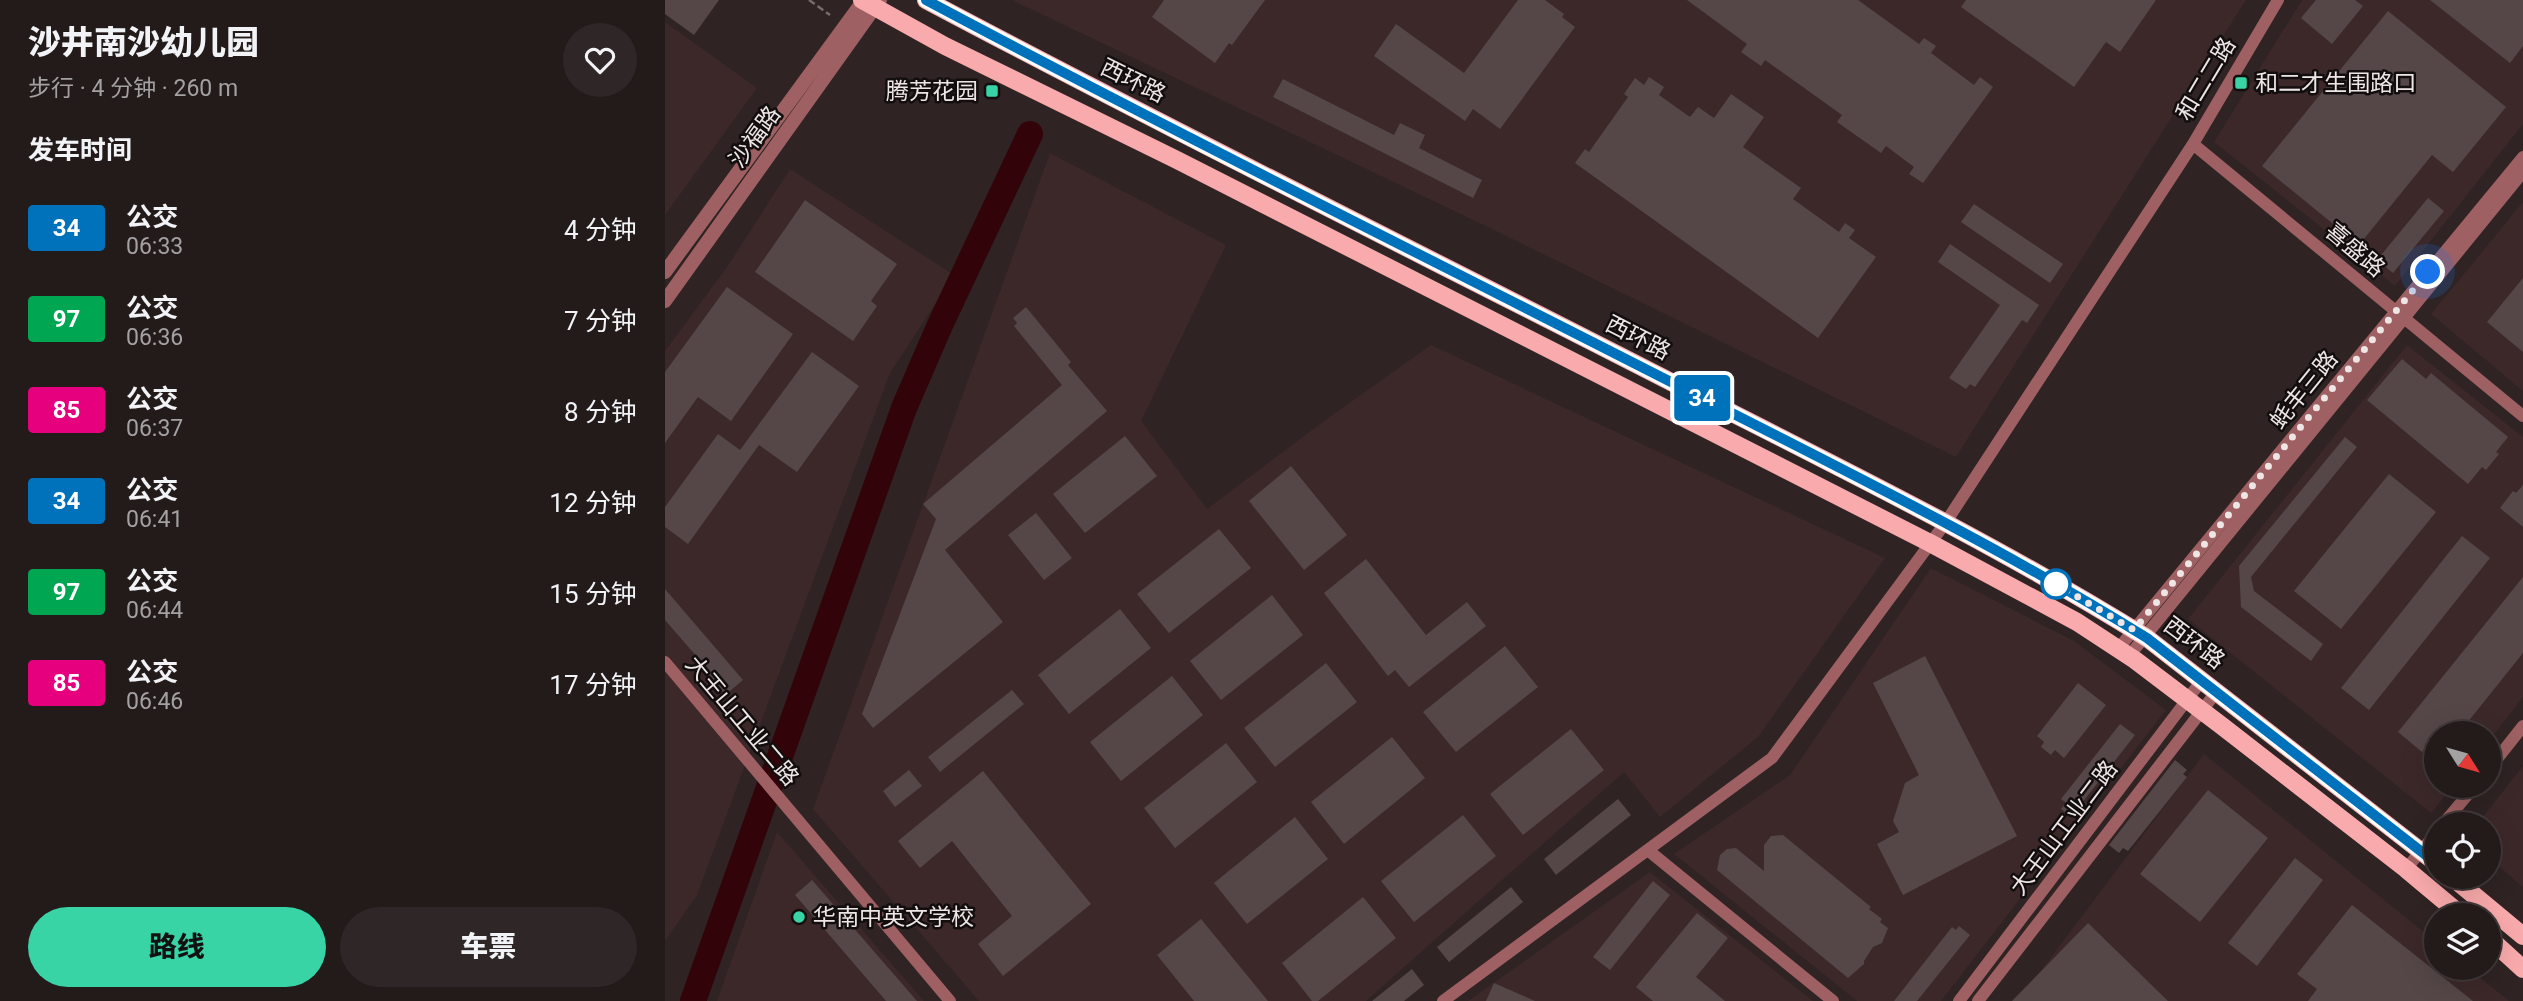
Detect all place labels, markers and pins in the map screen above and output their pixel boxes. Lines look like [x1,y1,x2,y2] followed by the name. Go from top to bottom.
[2255,70,2416,97] place label: 和二才生围路口
[2233,75,2249,91] marker: 和二才生围路口
[886,78,978,105] place label: 腾芳花园
[984,83,1000,99] marker: 腾芳花园
[2041,569,2071,599] unlabelled marker
[813,904,974,931] place label: 华南中英文学校
[791,909,807,925] marker: 华南中英文学校

